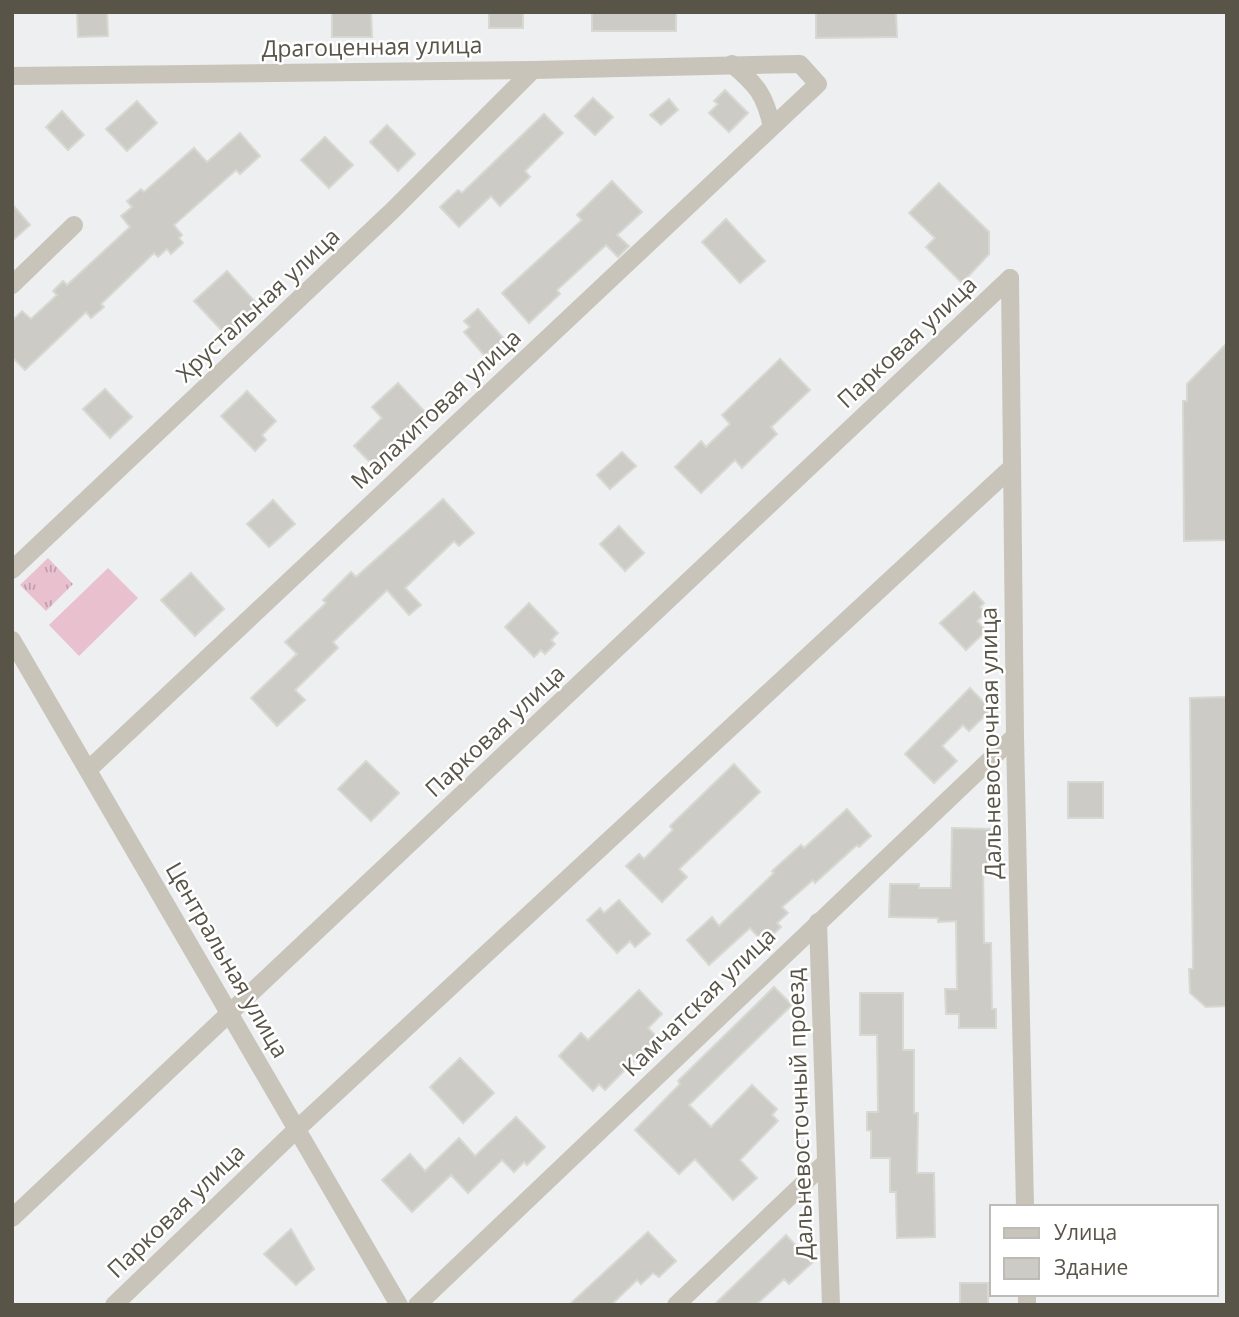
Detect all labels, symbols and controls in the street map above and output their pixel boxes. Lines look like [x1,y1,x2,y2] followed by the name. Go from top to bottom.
[261,28,483,64] street label: Драгоценная улица
[169,220,346,389] street label: Хрустальная улица
[829,268,983,415] street label: Парковая улица
[343,321,527,496] street label: Малахитовая улица
[972,607,1008,879] street label: Дальневосточная улица
[417,657,571,804] street label: Парковая улица
[159,856,297,1063] street label: Центральная улица
[614,920,782,1083] street label: Камчатская улица
[778,968,820,1260] street label: Дальневосточный проезд
[99,1136,251,1284] street label: Парковая улица
[990,1205,1218,1296] legend
[1054,1218,1117,1246] text: Улица
[1054,1253,1128,1281] text: Здание

